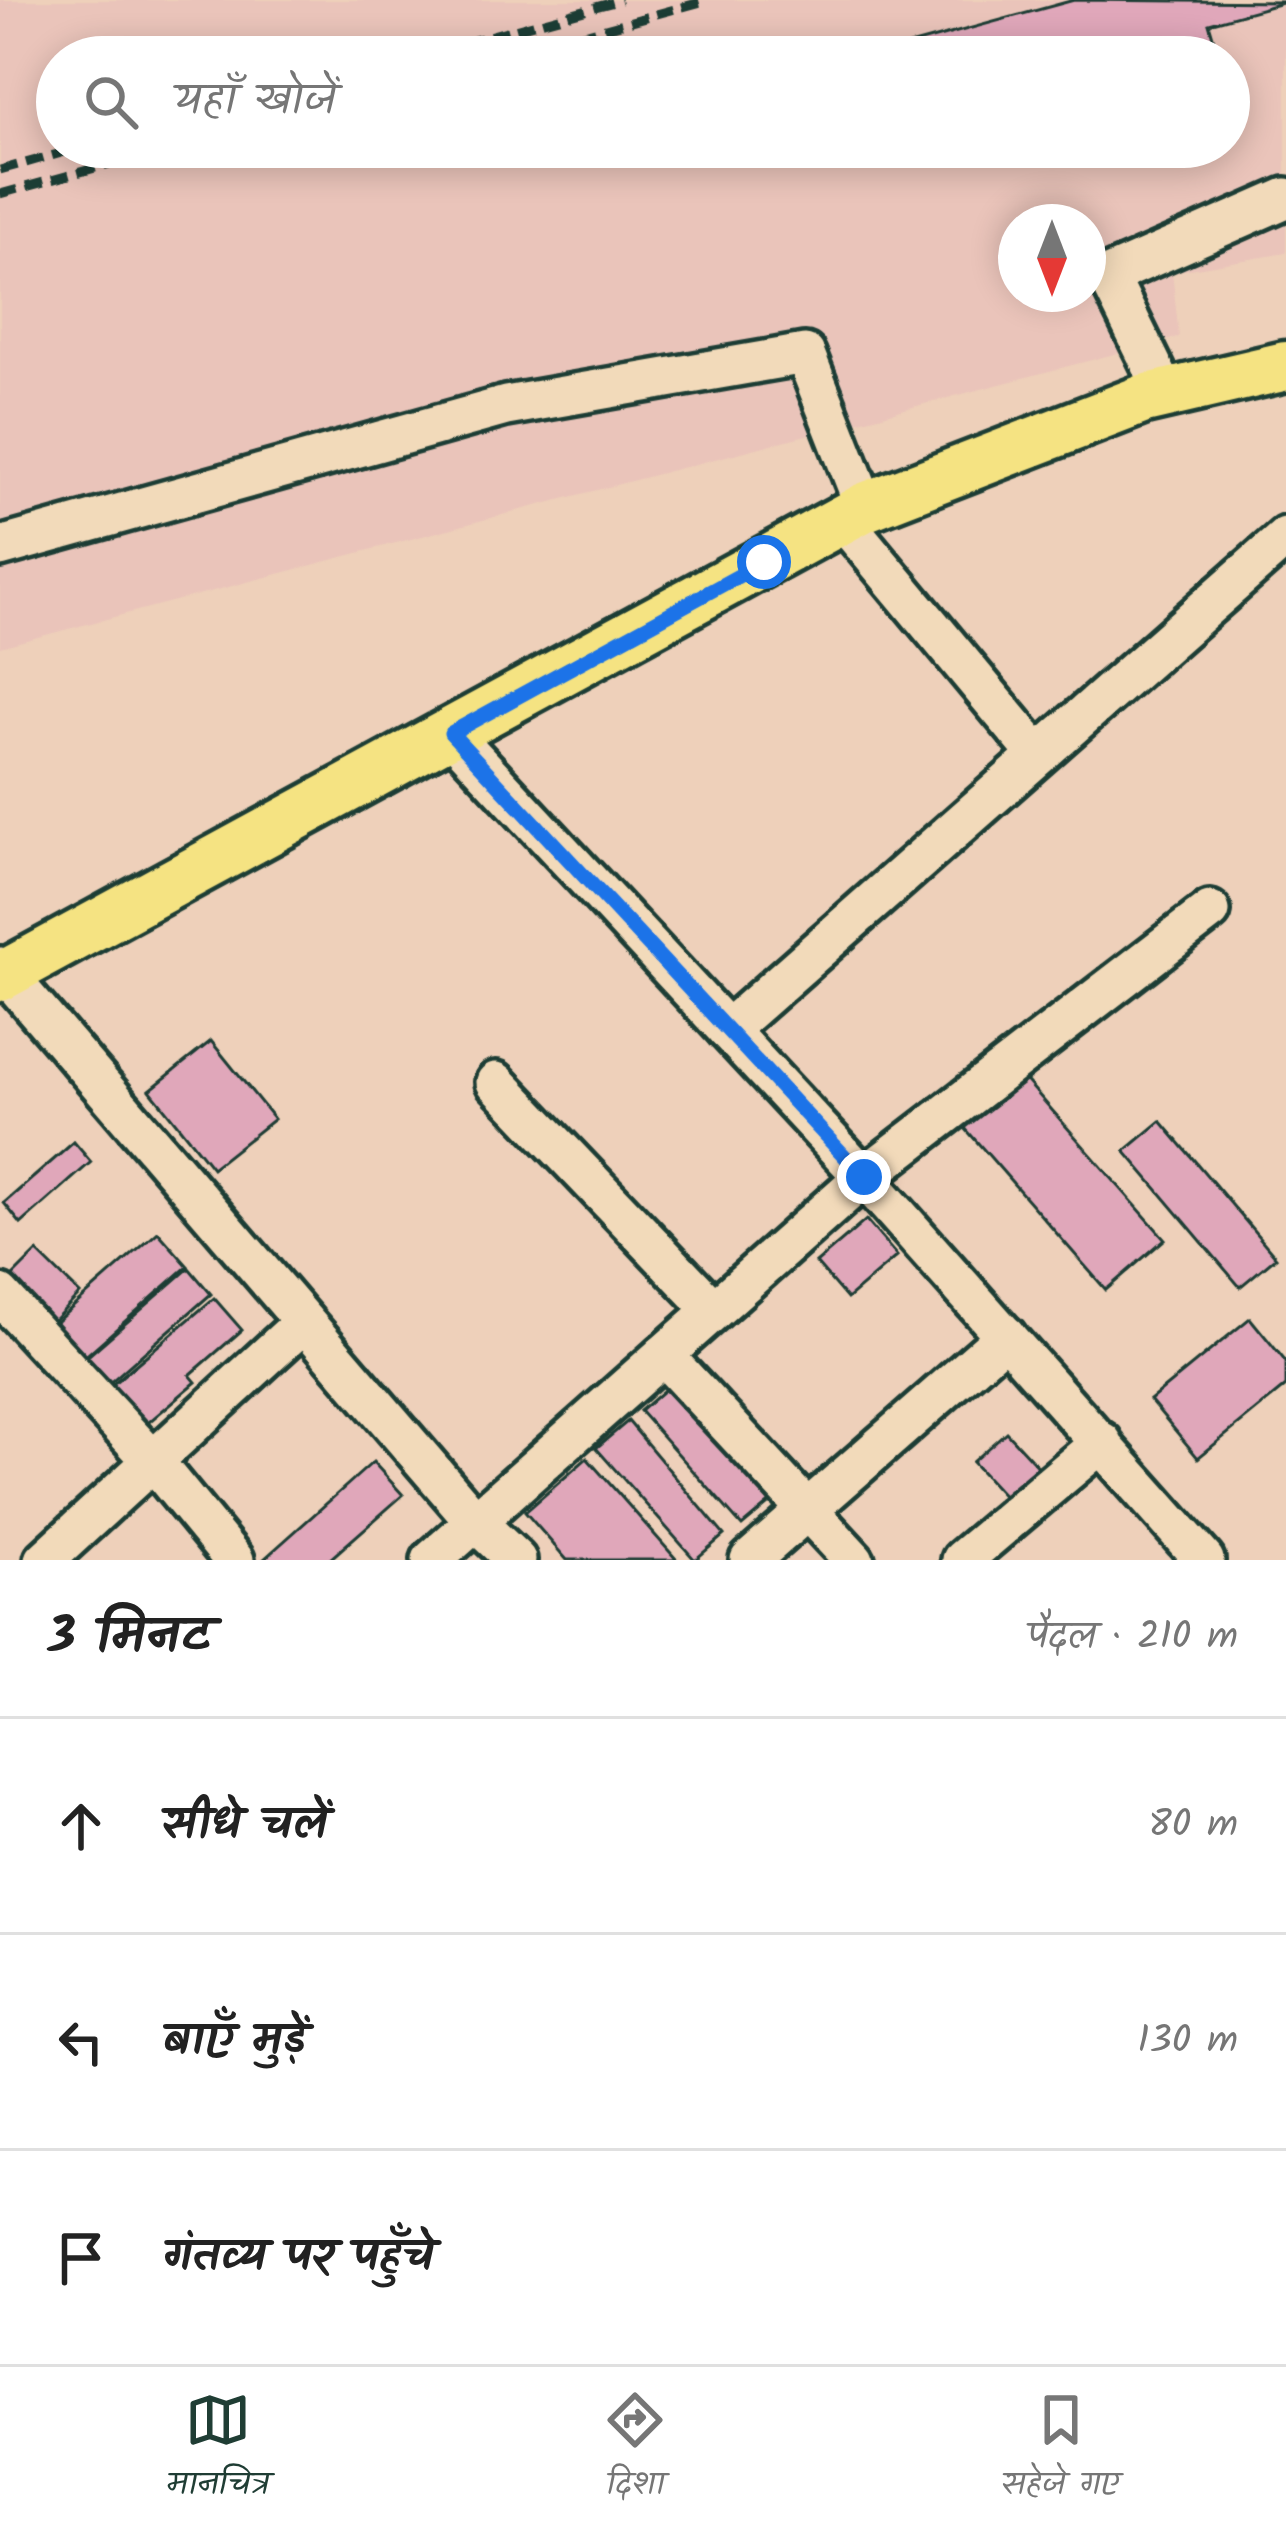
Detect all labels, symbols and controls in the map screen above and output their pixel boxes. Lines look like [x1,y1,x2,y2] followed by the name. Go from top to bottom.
[36,36,1250,168] search box
[174,66,336,138] text: यहाँ खोजें
[78,69,144,135] icon: search
[998,204,1106,312] north arrow
[737,535,791,589] route start
[837,1150,891,1204] route end
[48,1598,211,1679] text: 3 मिनट
[1027,1607,1238,1669] text: पैदल · 210 m
[162,1790,327,1862] text: सीधे चलें
[48,1793,114,1859] icon: ahead
[1148,1795,1238,1857] text: 80 m
[162,2006,306,2078] text: बाएँ मुड़ें
[48,2009,114,2075] icon: left
[1137,2011,1238,2073] text: 130 m
[162,2222,434,2294] text: गंतव्य पर पहुँचे
[48,2225,114,2291] icon: arrive
[167,2387,269,2512] tab: मानचित्र
[602,2387,668,2512] tab: दिशा
[1002,2387,1119,2512] tab: सहेजे गए

